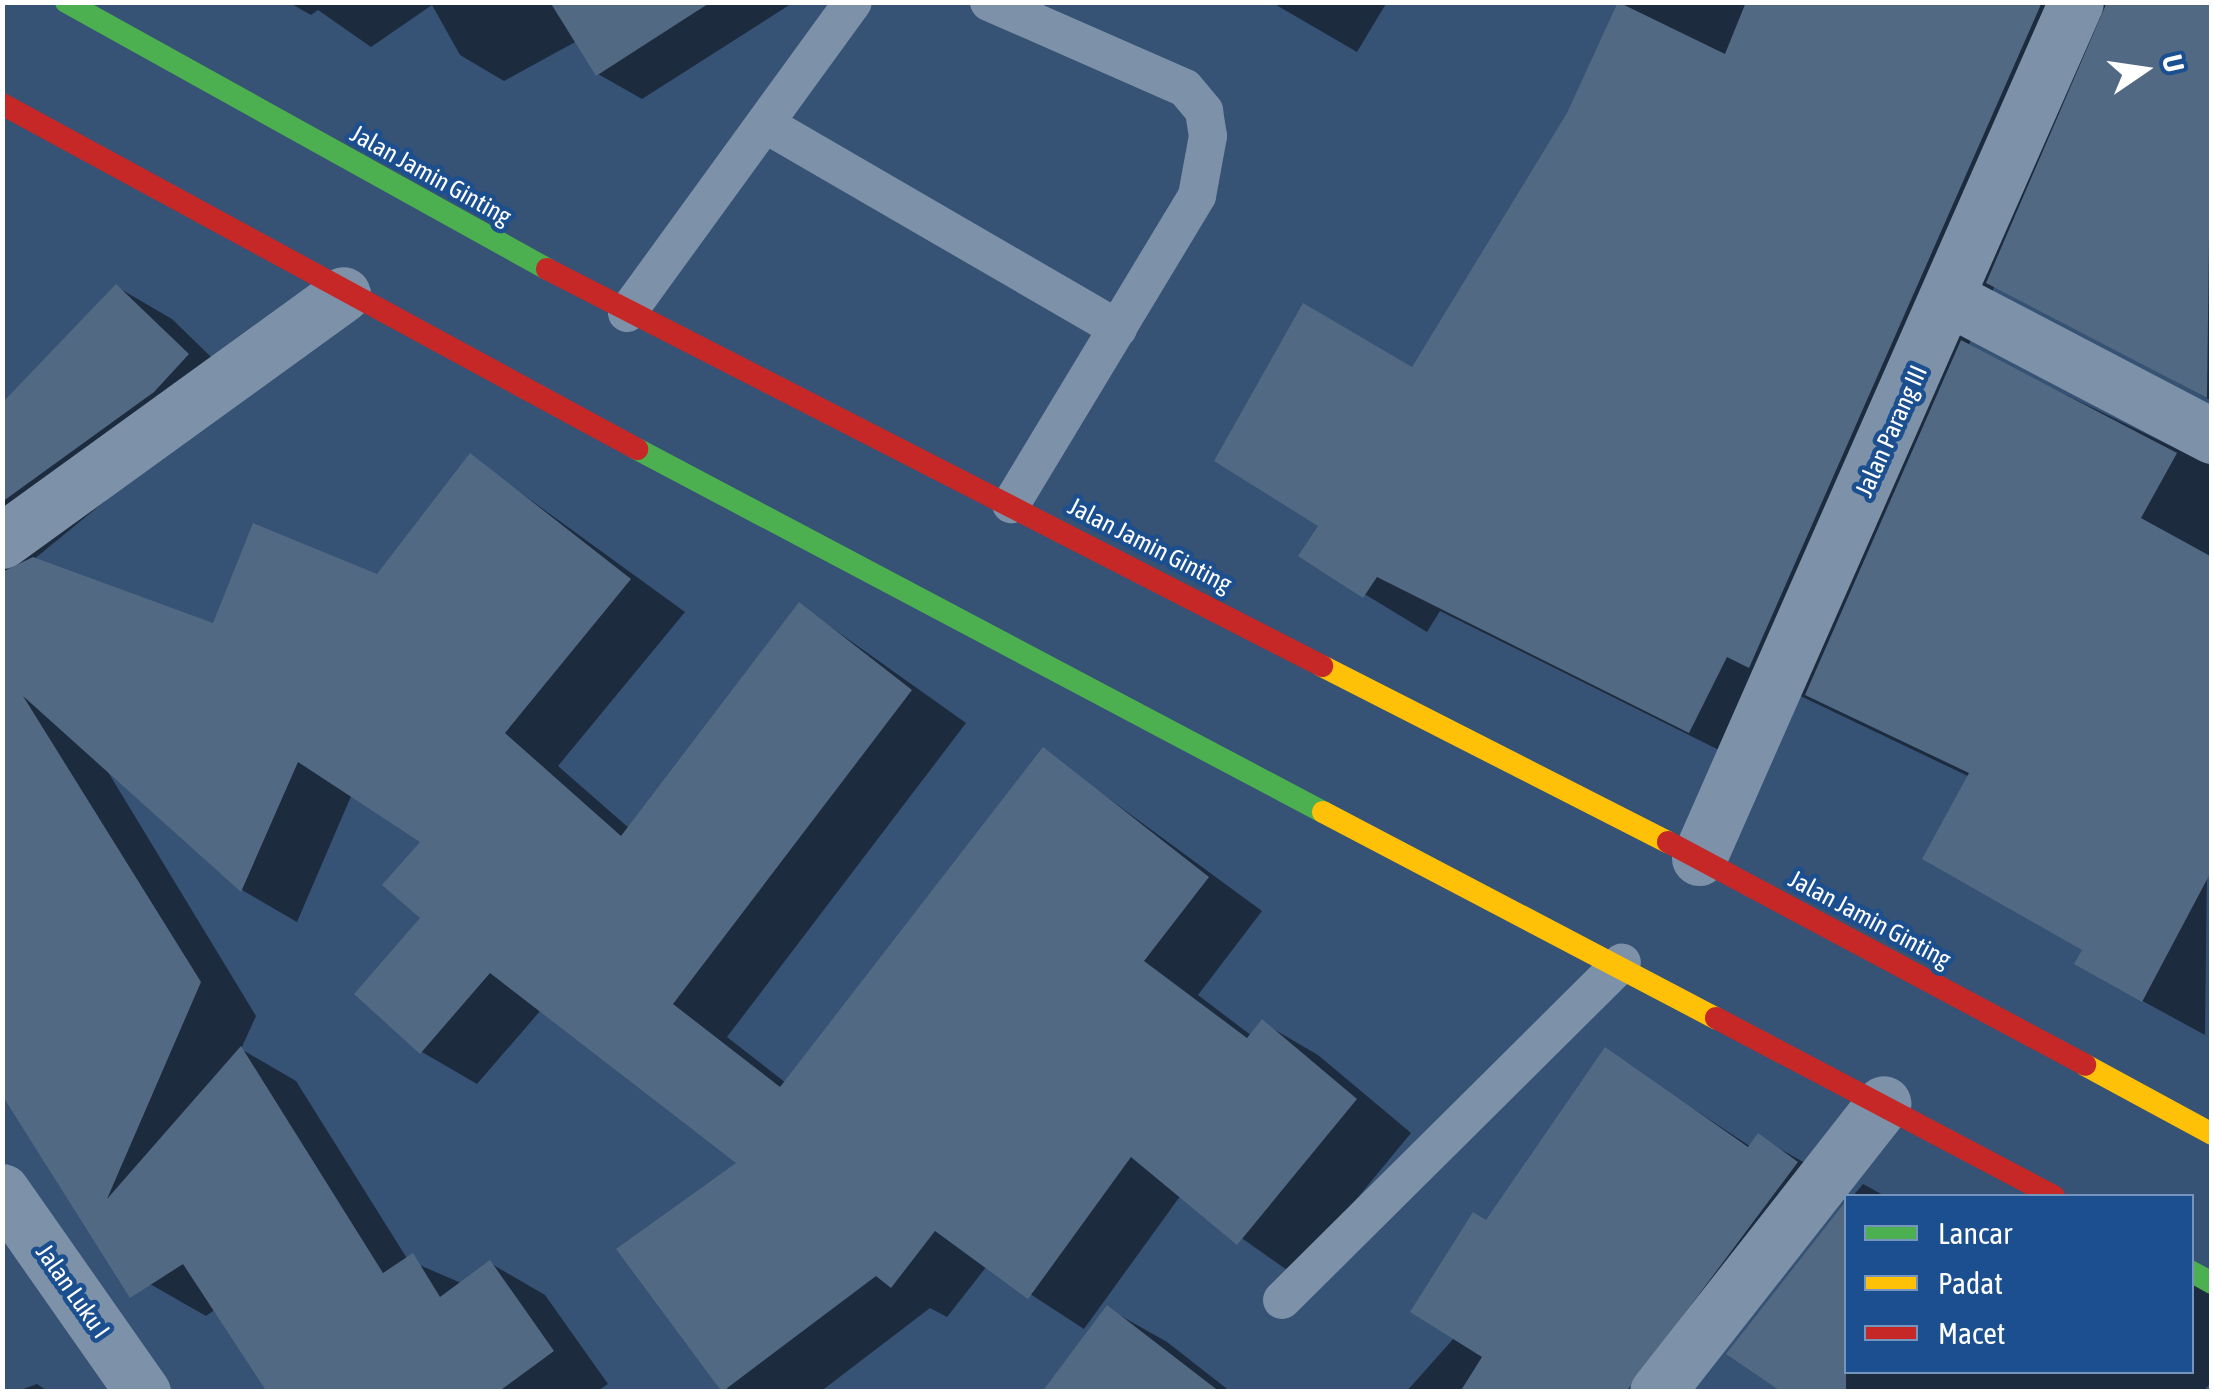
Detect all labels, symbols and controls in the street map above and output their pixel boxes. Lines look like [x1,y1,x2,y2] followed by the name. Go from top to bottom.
[2094,20,2194,120] north arrow
[2156,52,2191,75] text: U
[345,118,517,232] street label: Jalan Jamin Ginting
[1849,361,1933,501] street label: Jalan Parang III
[1063,491,1237,599] street label: Jalan Jamin Ginting
[1784,864,1956,974] street label: Jalan Jamin Ginting
[1844,1194,2194,1374] legend
[1938,1216,2012,1250] text: Lancar
[30,1238,116,1344] street label: Jalan Luku I
[1938,1266,2003,1300] text: Padat
[1938,1316,2005,1350] text: Macet

